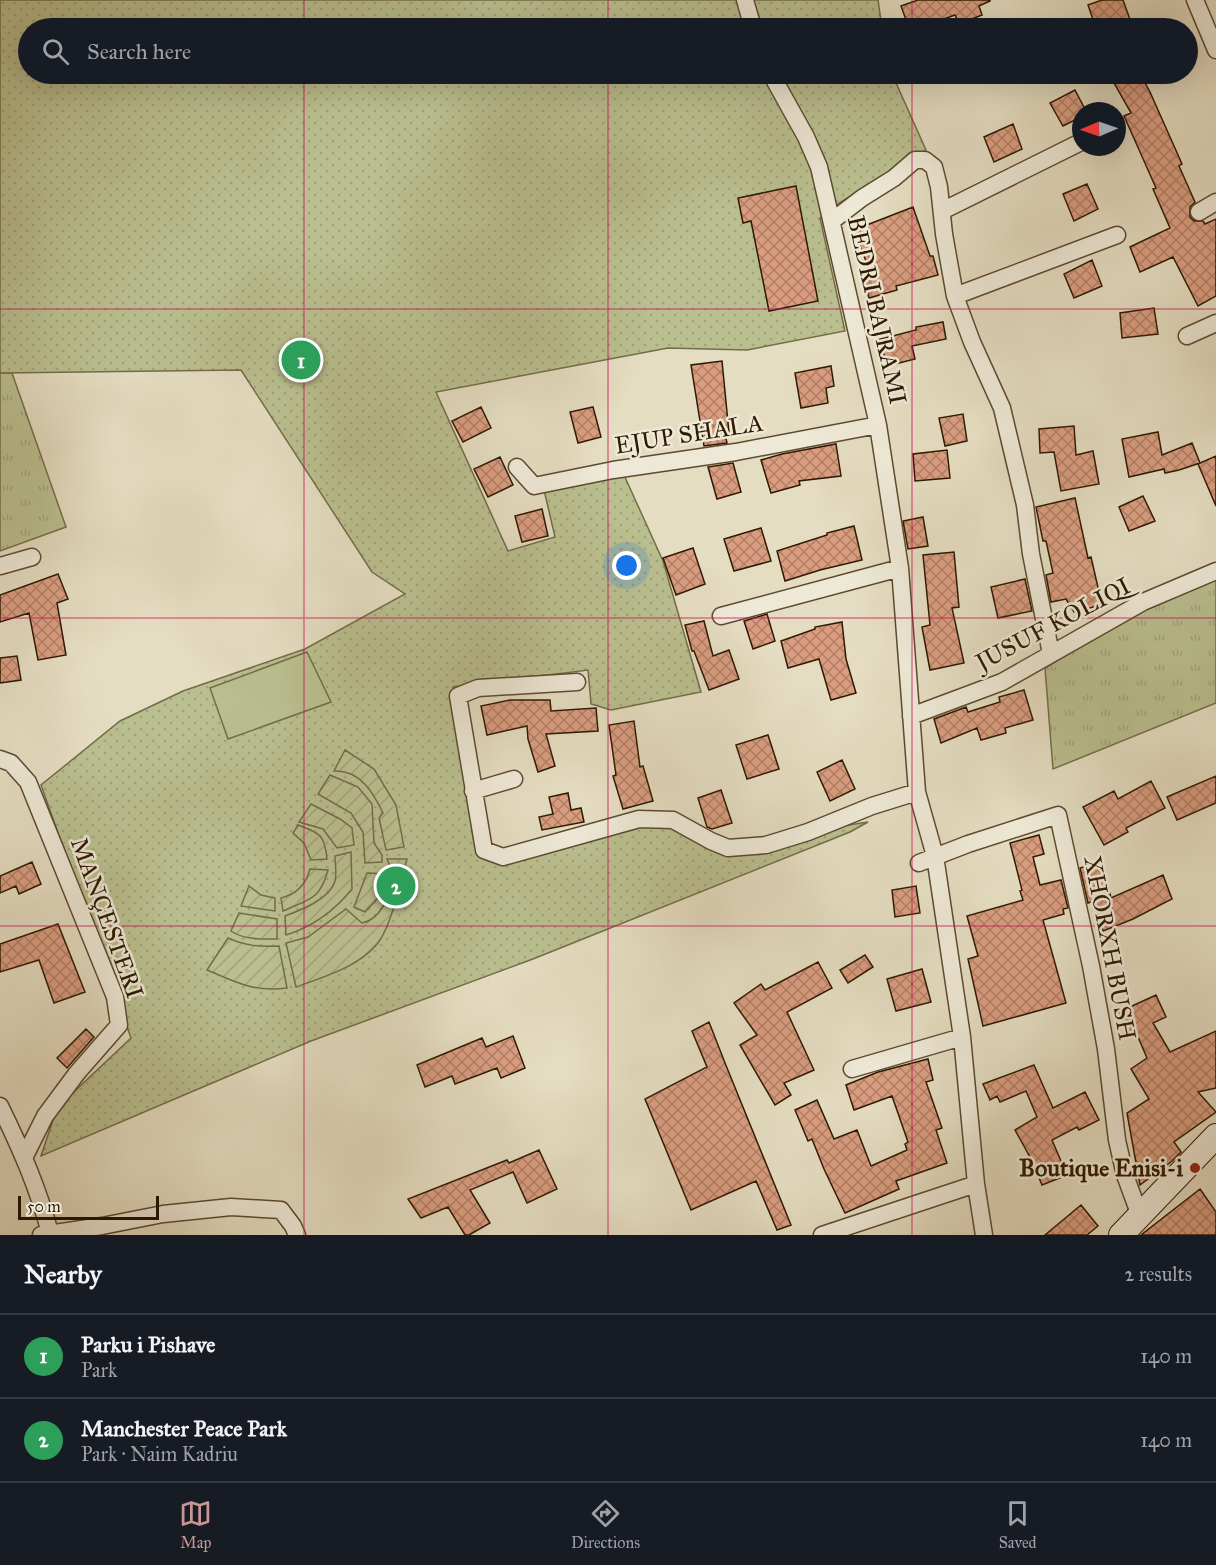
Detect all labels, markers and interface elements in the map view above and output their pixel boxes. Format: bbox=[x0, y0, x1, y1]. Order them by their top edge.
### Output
search box bbox=[18, 18, 1198, 84]
icon: search bbox=[39, 35, 72, 68]
text: Search here bbox=[87, 38, 191, 65]
north arrow bbox=[1072, 102, 1126, 156]
street label: BEDRI BAJRAMI bbox=[841, 213, 913, 407]
pin: 1 bbox=[282, 338, 320, 382]
street label: EJUP SHALA bbox=[613, 407, 765, 461]
your location bbox=[612, 551, 641, 580]
street label: JUSUF KOLIQI bbox=[968, 567, 1142, 679]
street label: MANÇESTERI bbox=[64, 833, 150, 1003]
street label: XHORXH BUSH bbox=[1077, 853, 1143, 1043]
pin: 2 bbox=[376, 864, 416, 908]
place label: Boutique Enisi-i bbox=[1019, 1153, 1183, 1183]
marker: Boutique Enisi-i bbox=[1188, 1161, 1202, 1175]
scale bar bbox=[18, 1193, 159, 1220]
text: 50 m bbox=[27, 1197, 61, 1216]
text: Nearby bbox=[24, 1258, 102, 1290]
text: 2 results bbox=[1124, 1262, 1192, 1286]
text: Parku i Pishave bbox=[81, 1331, 215, 1358]
text: 1 bbox=[40, 1344, 47, 1368]
text: 140 m bbox=[1140, 1344, 1192, 1368]
text: Park bbox=[81, 1358, 117, 1382]
text: Manchester Peace Park bbox=[81, 1415, 287, 1442]
text: 2 bbox=[39, 1428, 48, 1452]
text: 140 m bbox=[1140, 1428, 1192, 1452]
text: Park · Naim Kadriu bbox=[81, 1442, 238, 1466]
tab: Map bbox=[179, 1497, 212, 1552]
tab: Directions bbox=[571, 1497, 640, 1552]
tab: Saved bbox=[999, 1497, 1037, 1552]

